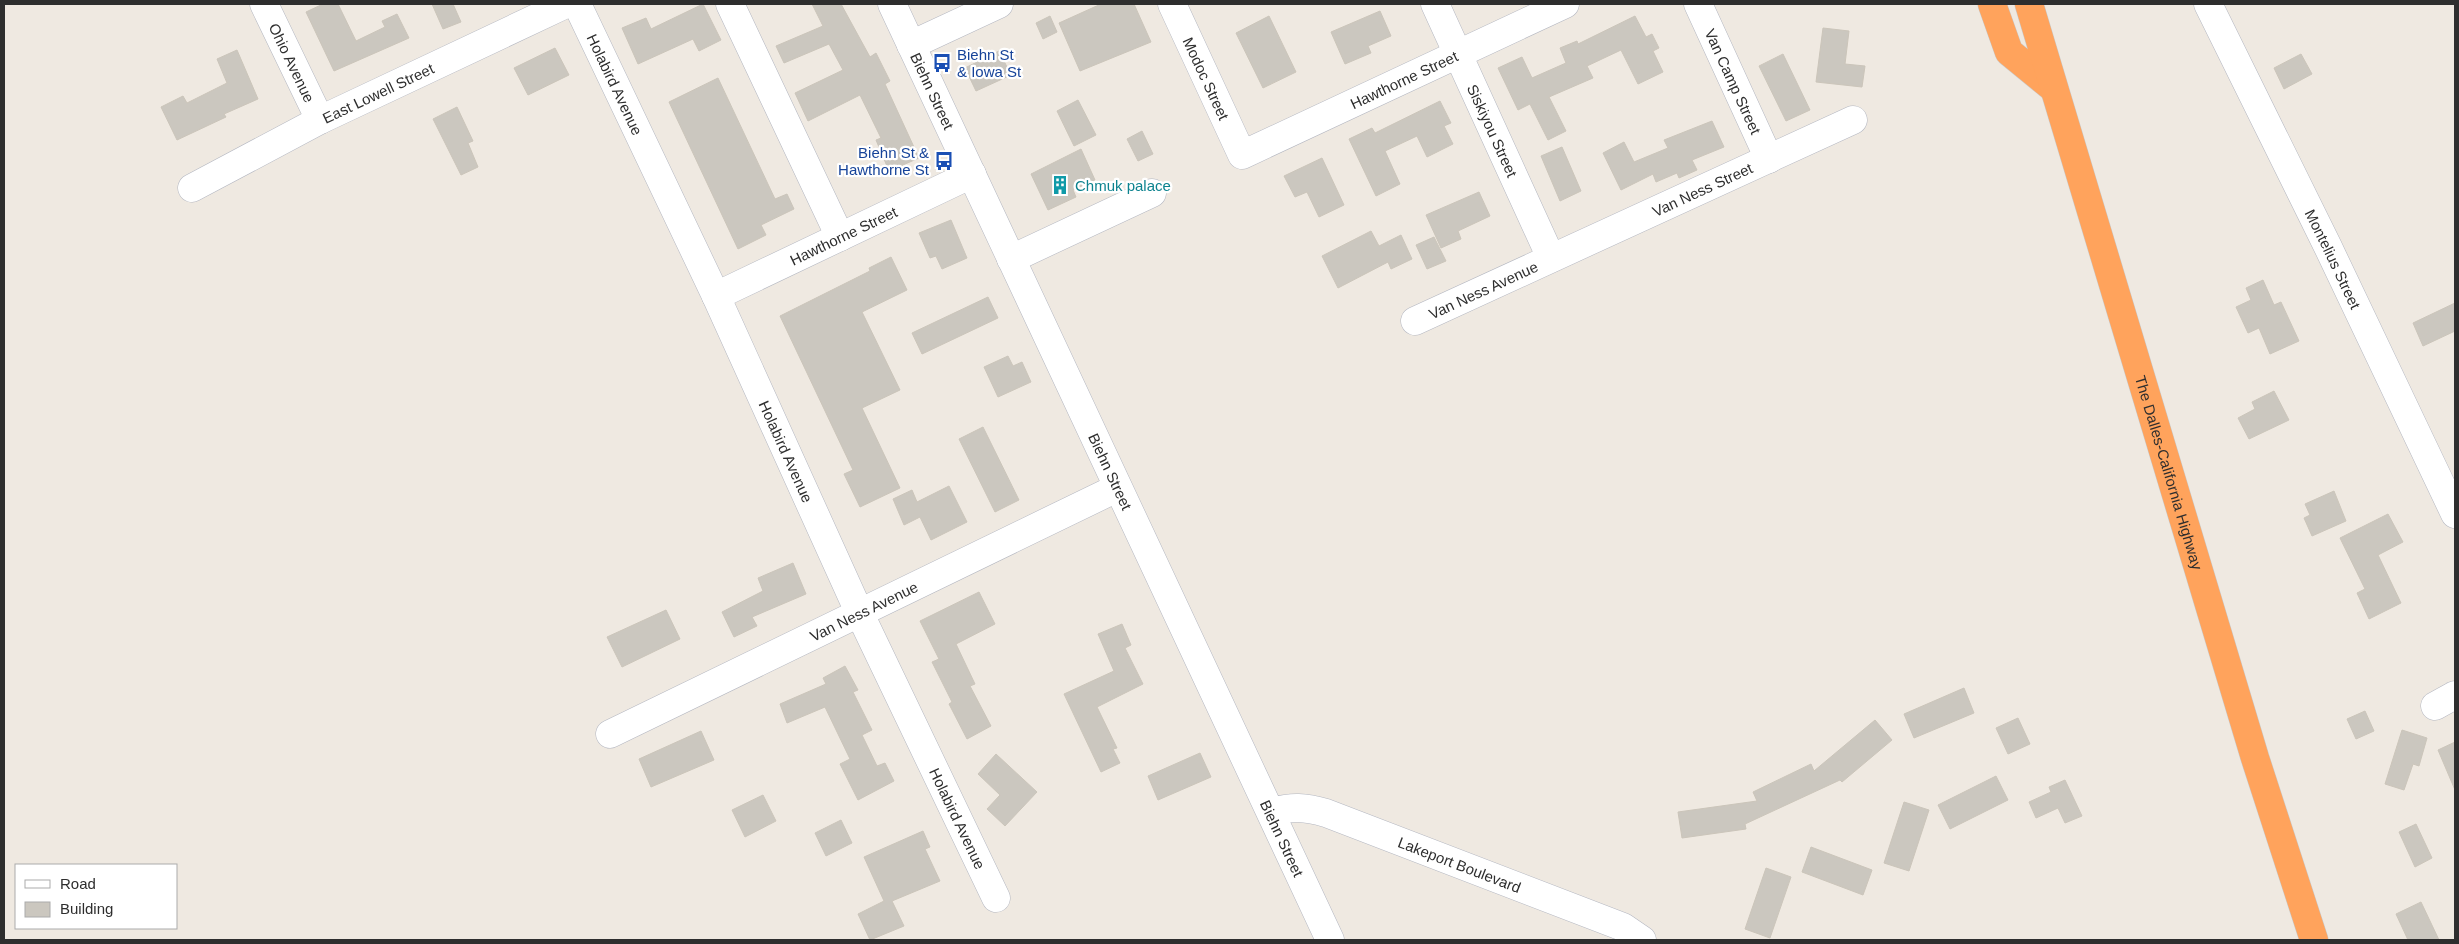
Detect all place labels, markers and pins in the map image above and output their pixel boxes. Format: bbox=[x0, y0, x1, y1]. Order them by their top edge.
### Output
place label: Biehn St & Iowa St bbox=[957, 46, 1022, 80]
bus stop icon: Biehn St & Iowa St bbox=[931, 52, 953, 74]
place label: Biehn St & Hawthorne St bbox=[838, 144, 930, 178]
bus stop icon: Biehn St & Hawthorne St bbox=[933, 150, 955, 172]
building icon: Chmuk palace bbox=[1049, 174, 1071, 196]
place label: Chmuk palace bbox=[1075, 177, 1171, 194]

